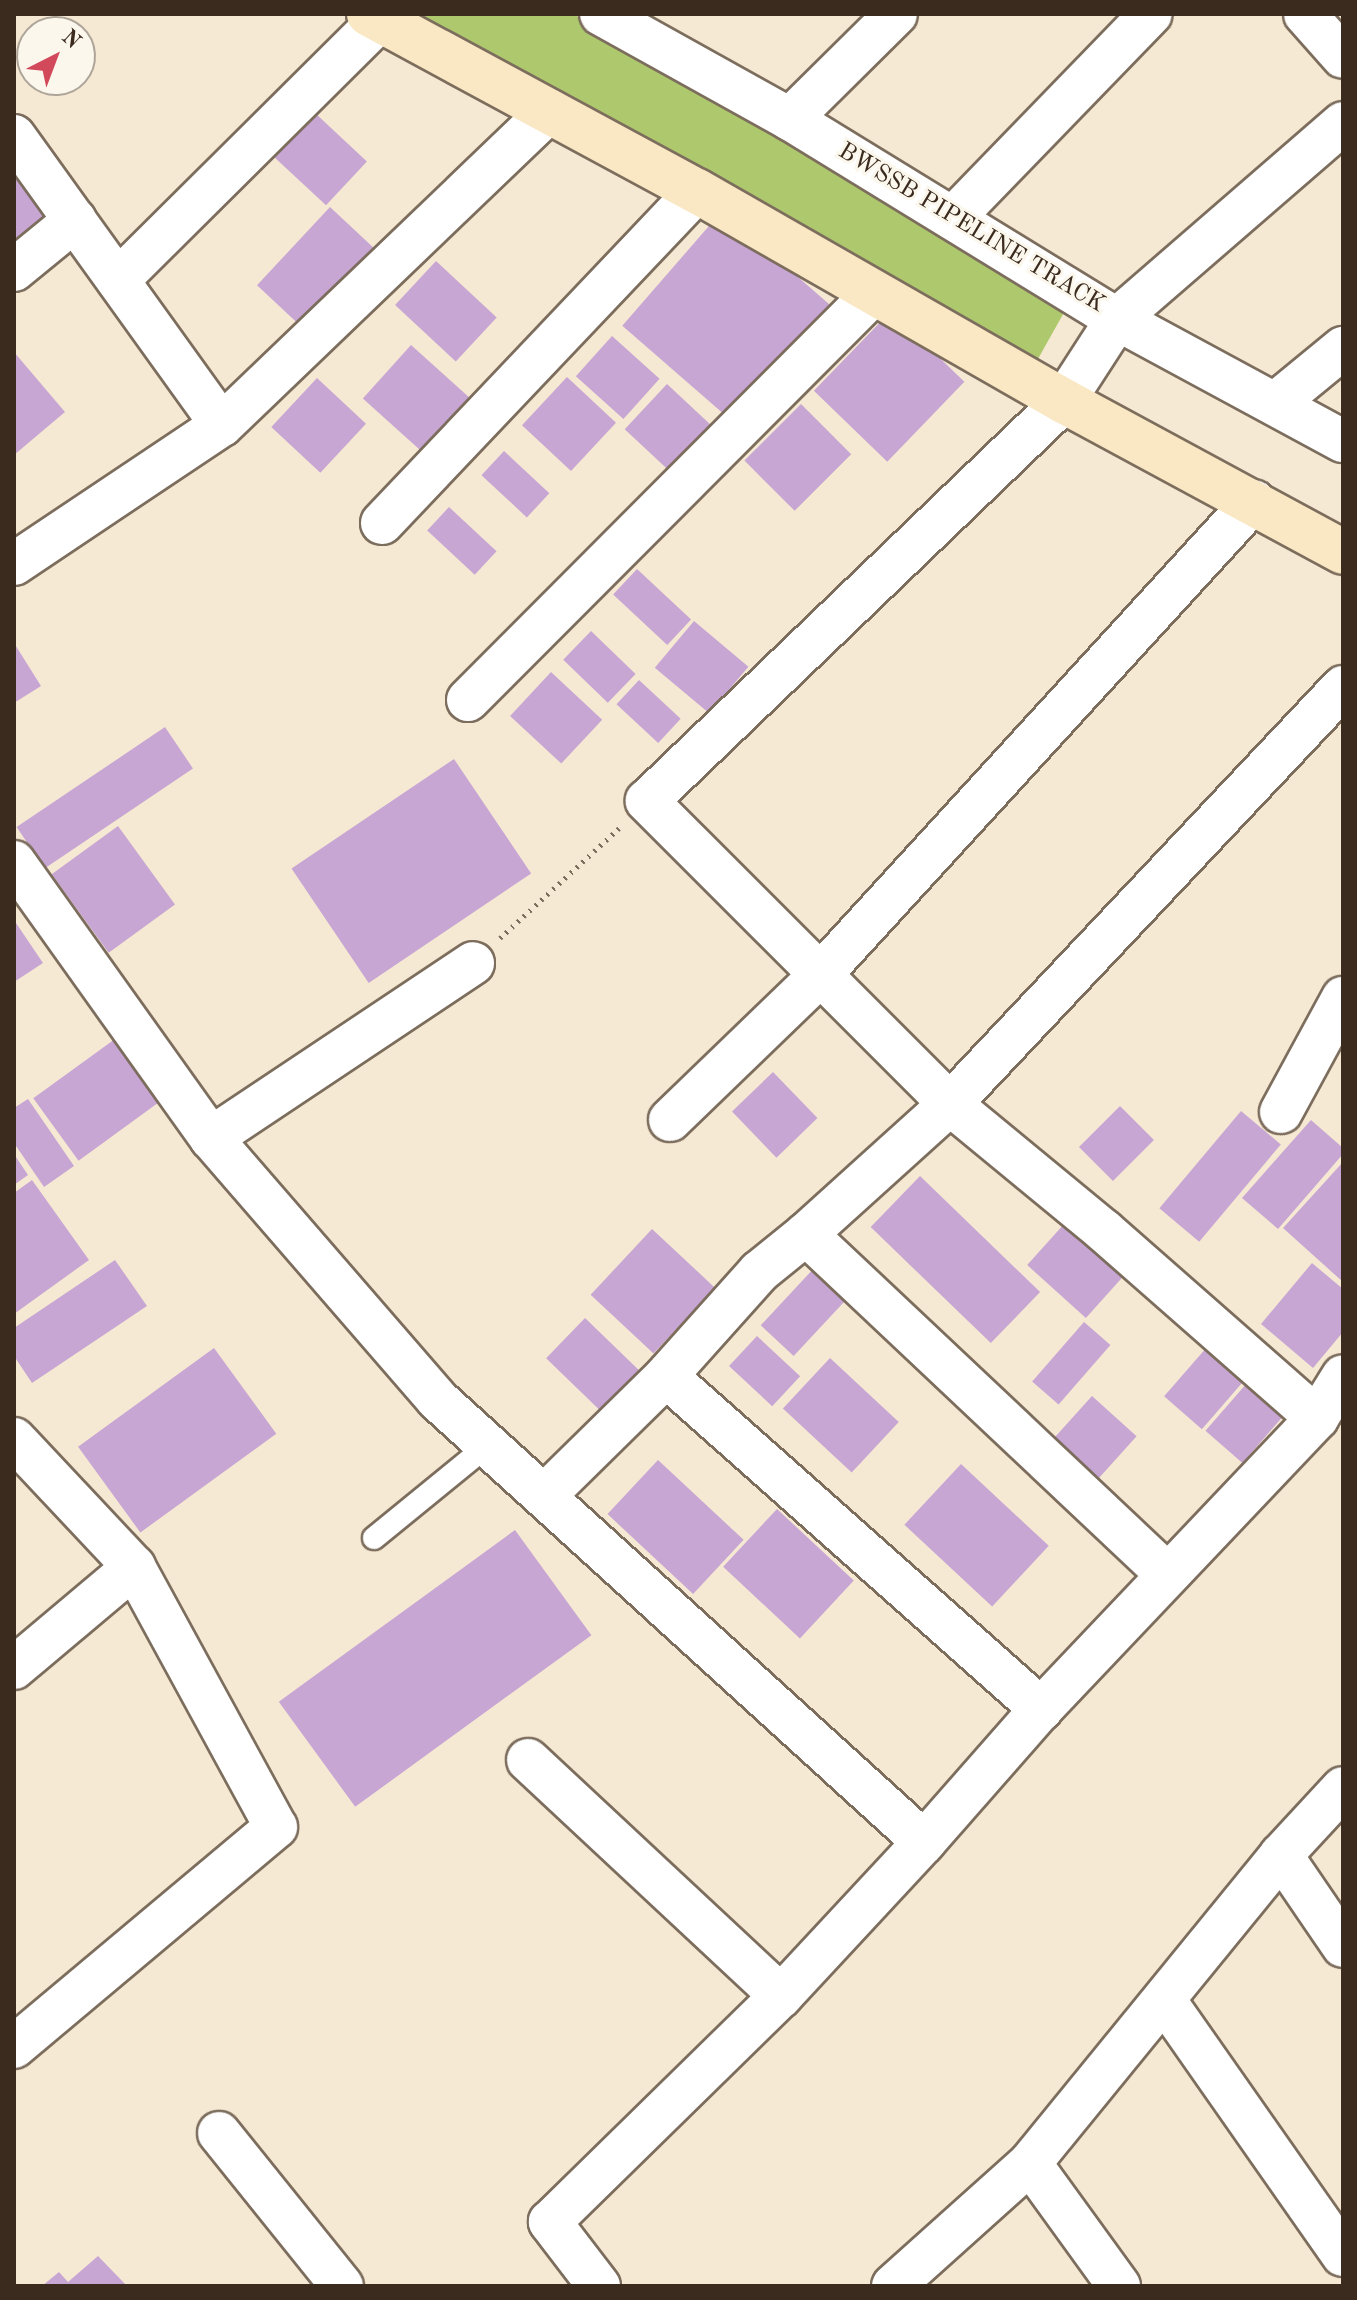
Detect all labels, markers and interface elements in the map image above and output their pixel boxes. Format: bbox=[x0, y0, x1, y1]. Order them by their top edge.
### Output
north arrow bbox=[16, 16, 96, 96]
text: N bbox=[57, 26, 84, 53]
street label: BWSSB PIPELINE TRACK bbox=[832, 138, 1110, 320]

